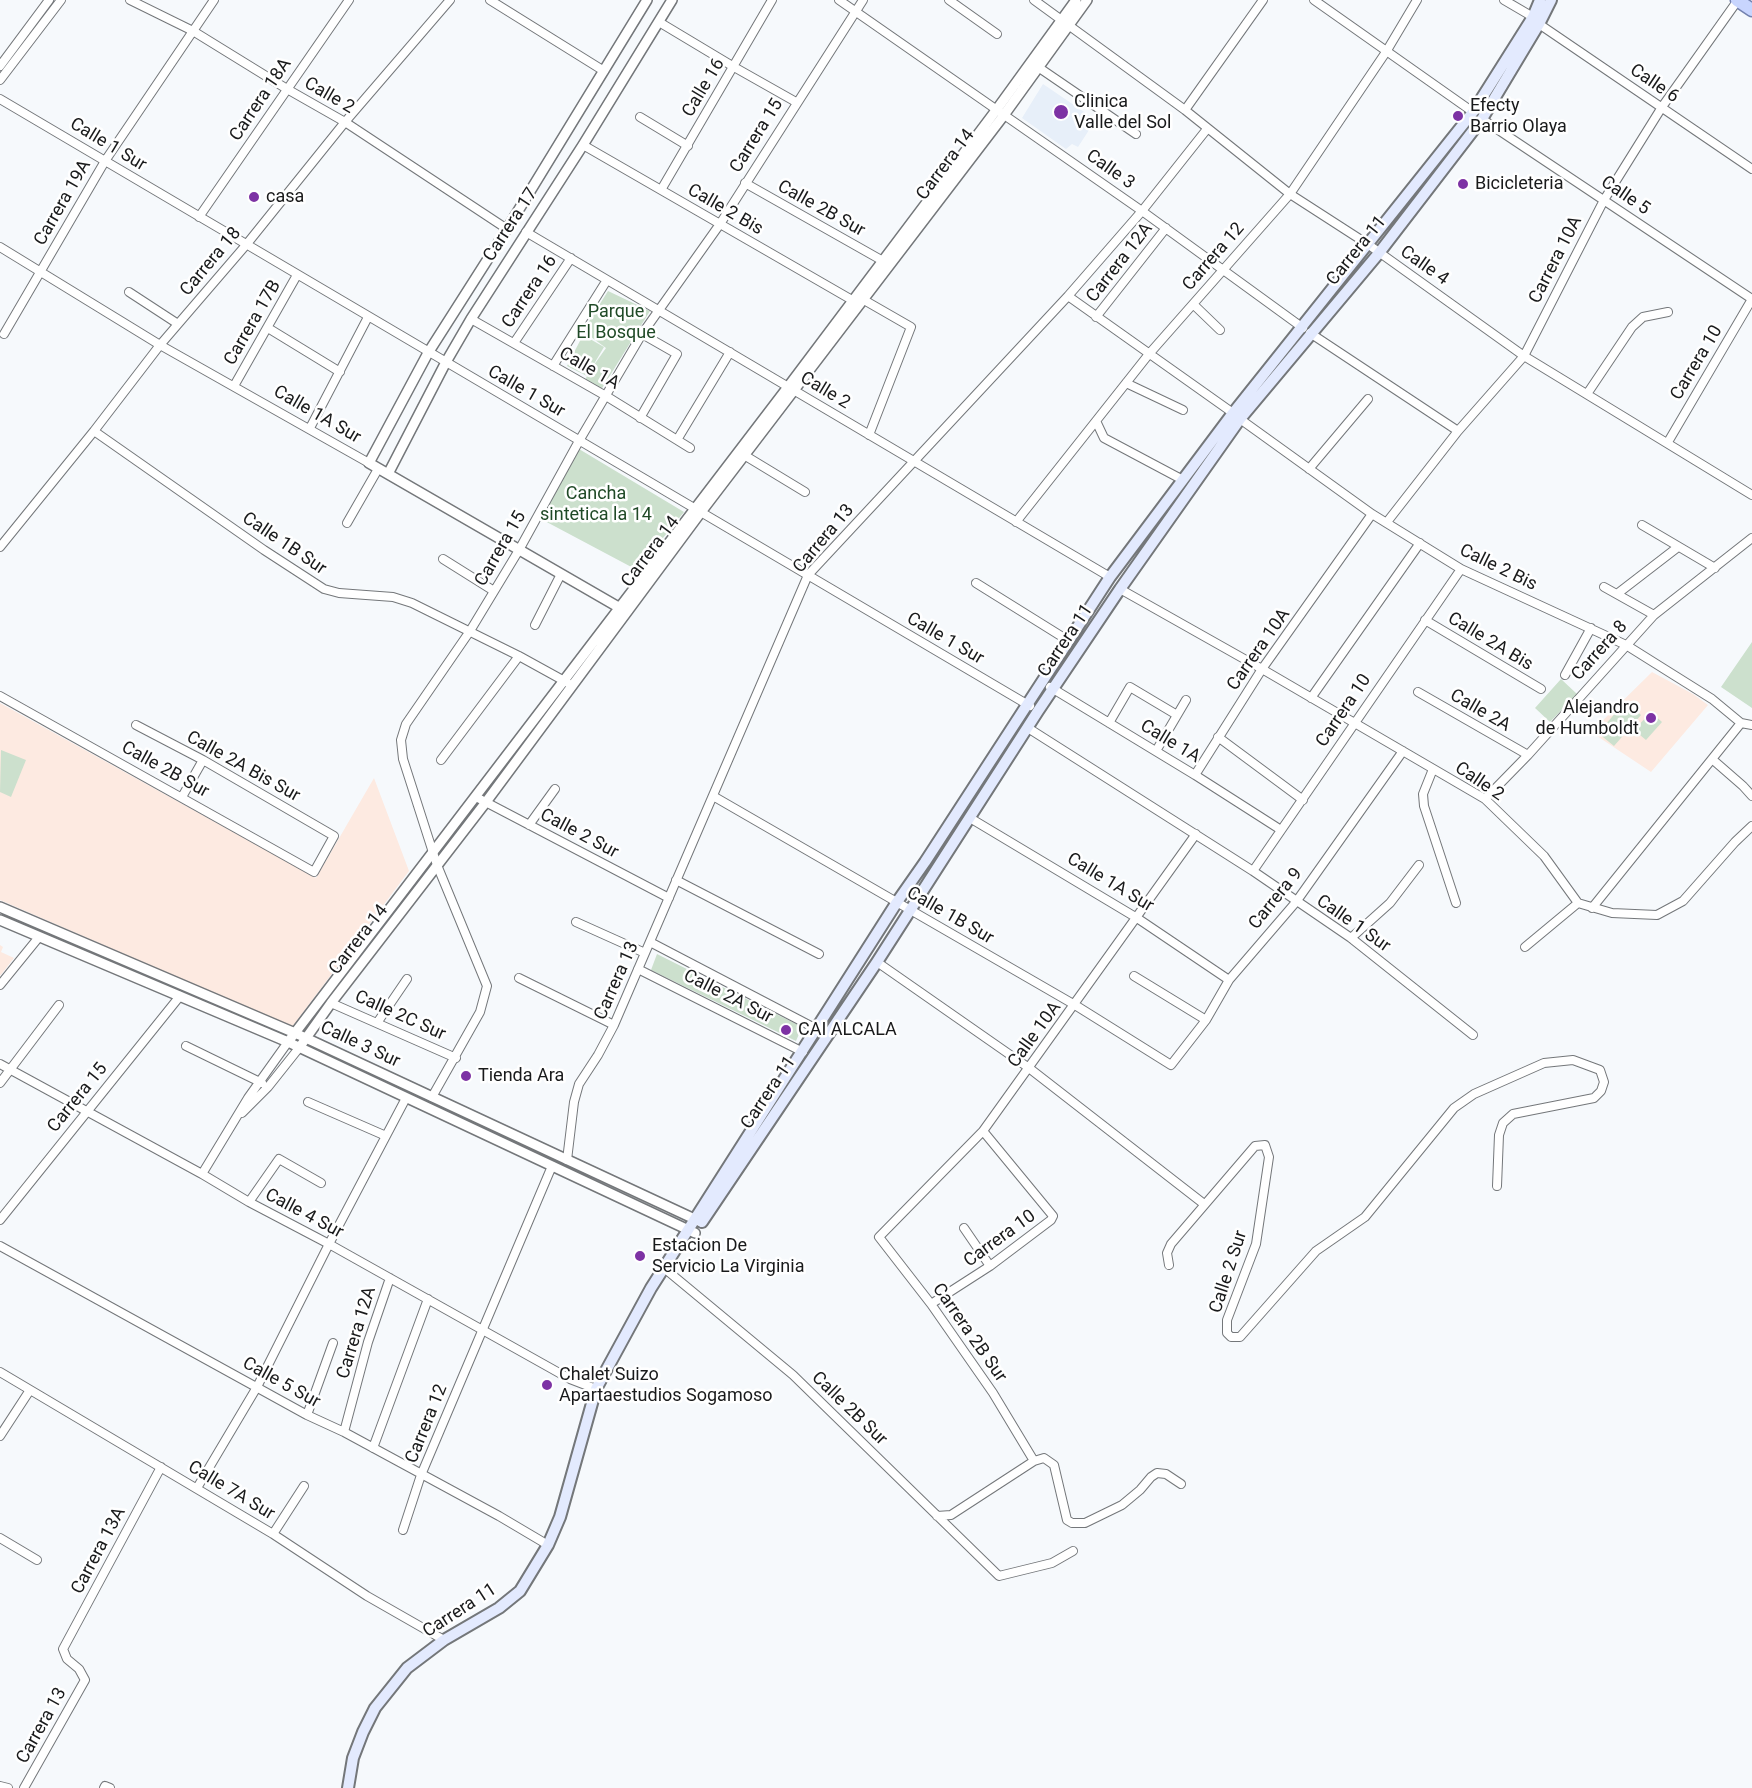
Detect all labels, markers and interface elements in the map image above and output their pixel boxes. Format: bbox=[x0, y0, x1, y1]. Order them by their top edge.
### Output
street label: Carrera 18A bbox=[225, 55, 297, 145]
street label: Calle 16 bbox=[678, 55, 730, 121]
street label: Calle 6 bbox=[1625, 60, 1683, 108]
street label: Calle 2 bbox=[300, 73, 358, 119]
place label: Clinica Valle del Sol bbox=[1074, 91, 1171, 134]
street label: Carrera 15 bbox=[726, 95, 788, 177]
place label: Efecty Barrio Olaya bbox=[1470, 95, 1567, 138]
marker: Clinica Valle del Sol bbox=[1052, 103, 1070, 121]
marker: Efecty Barrio Olaya bbox=[1451, 109, 1465, 123]
street label: Calle 1 Sur bbox=[66, 114, 150, 176]
street label: Carrera 14 bbox=[912, 125, 980, 205]
street label: Calle 3 bbox=[1082, 146, 1138, 194]
street label: Carrera 19A bbox=[30, 156, 96, 250]
street label: Calle 5 bbox=[1596, 172, 1654, 220]
place label: Bicicleteria bbox=[1475, 173, 1563, 195]
street label: Calle 2B Sur bbox=[773, 176, 869, 242]
marker: Bicicleteria bbox=[1456, 177, 1470, 191]
street label: Calle 2 Bis bbox=[683, 180, 767, 240]
street label: Carrera 17 bbox=[479, 184, 543, 266]
place label: casa bbox=[266, 186, 304, 208]
marker: casa bbox=[247, 190, 261, 204]
street label: Carrera 11 bbox=[1322, 212, 1392, 290]
street label: Carrera 10A bbox=[1525, 213, 1587, 307]
street label: Carrera 12 bbox=[1179, 218, 1249, 296]
street label: Carrera 12A bbox=[1082, 219, 1158, 307]
street label: Carrera 18 bbox=[176, 223, 246, 301]
street label: Calle 4 bbox=[1396, 242, 1452, 290]
street label: Carrera 16 bbox=[498, 251, 562, 333]
street label: Carrera 17B bbox=[220, 277, 286, 369]
park label: Parque El Bosque bbox=[576, 301, 656, 344]
street label: Carrera 10 bbox=[1666, 322, 1728, 404]
street label: Calle 1A bbox=[555, 343, 623, 395]
street label: Calle 1 Sur bbox=[484, 361, 568, 423]
street label: Calle 2 bbox=[796, 368, 854, 414]
street label: Calle 1A Sur bbox=[269, 381, 365, 449]
park label: Cancha sintetica la 14 bbox=[540, 483, 652, 526]
street label: Carrera 13 bbox=[789, 500, 859, 578]
street label: Calle 1B Sur bbox=[238, 508, 330, 580]
street label: Carrera 15 bbox=[471, 508, 531, 590]
street label: Carrera 14 bbox=[617, 512, 685, 592]
street label: Calle 2 Bis bbox=[1456, 540, 1540, 596]
street label: Carrera 11 bbox=[1034, 600, 1098, 682]
street label: Carrera 10A bbox=[1223, 605, 1295, 695]
street label: Calle 1 Sur bbox=[903, 608, 987, 670]
street label: Calle 2A Bis bbox=[1444, 608, 1536, 676]
street label: Carrera 8 bbox=[1567, 617, 1633, 685]
street label: Carrera 10 bbox=[1312, 670, 1376, 752]
street label: Calle 2A bbox=[1446, 685, 1514, 737]
place label: Alejandro de Humboldt bbox=[1536, 697, 1639, 740]
marker: Alejandro de Humboldt bbox=[1644, 711, 1658, 725]
street label: Calle 1A bbox=[1136, 716, 1204, 768]
street label: Calle 2A Bis Sur bbox=[182, 727, 304, 807]
street label: Calle 2B Sur bbox=[117, 737, 213, 803]
street label: Calle 2 bbox=[1450, 758, 1508, 806]
street label: Calle 2 Sur bbox=[536, 804, 622, 864]
street label: Calle 1A Sur bbox=[1063, 849, 1157, 917]
street label: Carrera 9 bbox=[1245, 864, 1307, 934]
street label: Calle 1B Sur bbox=[903, 882, 997, 950]
street label: Calle 1 Sur bbox=[1312, 891, 1394, 957]
street label: Carrera 14 bbox=[325, 901, 393, 979]
street label: Carrera 13 bbox=[590, 939, 644, 1023]
street label: Calle 2A Sur bbox=[680, 965, 776, 1029]
street label: Calle 2C Sur bbox=[351, 986, 449, 1046]
street label: Calle 10A bbox=[1004, 998, 1066, 1072]
street label: Calle 3 Sur bbox=[317, 1017, 403, 1073]
place label: CAI ALCALA bbox=[798, 1019, 897, 1041]
marker: CAI ALCALA bbox=[779, 1023, 793, 1037]
street label: Carrera 11 bbox=[737, 1052, 801, 1134]
street label: Carrera 15 bbox=[43, 1059, 113, 1137]
place label: Tienda Ara bbox=[478, 1065, 564, 1087]
marker: Tienda Ara bbox=[459, 1069, 473, 1083]
street label: Calle 4 Sur bbox=[261, 1184, 347, 1244]
street label: Carrera 10 bbox=[960, 1206, 1040, 1272]
street label: Calle 2 Sur bbox=[1206, 1228, 1252, 1316]
place label: Estacion De Servicio La Virginia bbox=[652, 1235, 804, 1278]
marker: Estacion De Servicio La Virginia bbox=[633, 1249, 647, 1263]
street label: Carrera 2B Sur bbox=[927, 1279, 1011, 1387]
street label: Carrera 12A bbox=[333, 1284, 381, 1382]
street label: Calle 5 Sur bbox=[238, 1353, 324, 1413]
place label: Chalet Suizo Apartaestudios Sogamoso bbox=[559, 1364, 773, 1406]
street label: Calle 2B Sur bbox=[807, 1368, 891, 1450]
marker: Chalet Suizo Apartaestudios Sogamoso bbox=[540, 1378, 554, 1392]
street label: Carrera 12 bbox=[401, 1381, 453, 1467]
street label: Calle 7A Sur bbox=[184, 1457, 278, 1525]
street label: Carrera 13A bbox=[67, 1504, 131, 1598]
street label: Carrera 11 bbox=[419, 1579, 501, 1643]
street label: Carrera 13 bbox=[12, 1684, 72, 1768]

